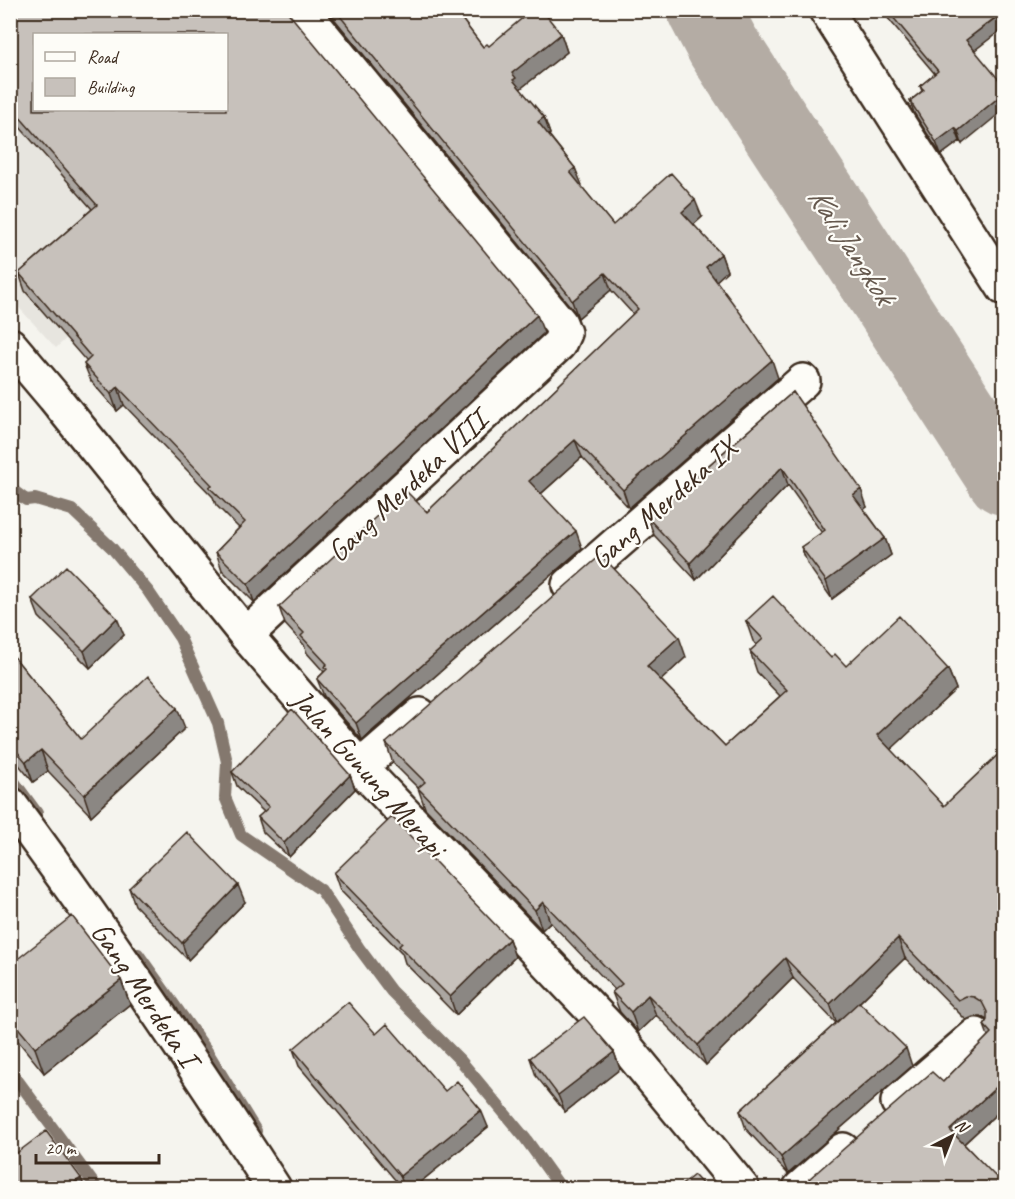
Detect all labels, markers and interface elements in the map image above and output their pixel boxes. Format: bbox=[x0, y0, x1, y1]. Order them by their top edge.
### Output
legend bbox=[33, 33, 228, 111]
text: Road bbox=[87, 46, 120, 68]
text: Building bbox=[87, 76, 136, 98]
water label: Kali Jangkok bbox=[799, 179, 907, 316]
street label: Gang Merdeka VIII bbox=[319, 398, 499, 570]
street label: Gang Merdeka IX bbox=[582, 426, 747, 577]
street label: Jalan Gunung Merapi bbox=[282, 680, 457, 867]
street label: Gang Merdeka I bbox=[83, 915, 211, 1079]
north arrow bbox=[922, 1106, 982, 1166]
text: N bbox=[951, 1115, 974, 1138]
scale bar bbox=[36, 1127, 159, 1165]
text: 20 m bbox=[45, 1137, 78, 1159]

